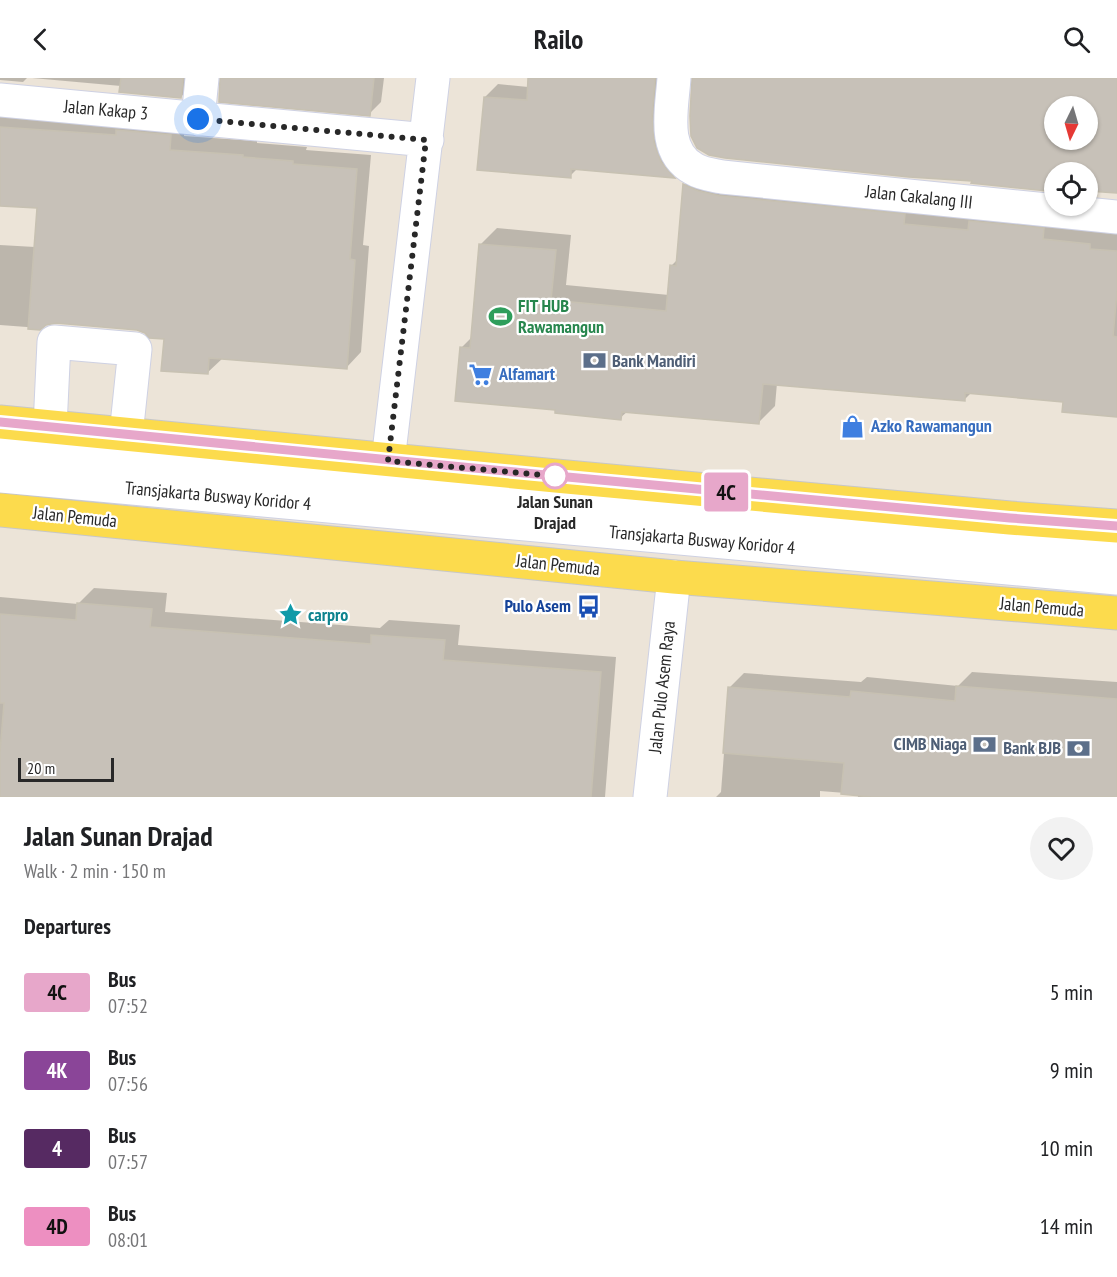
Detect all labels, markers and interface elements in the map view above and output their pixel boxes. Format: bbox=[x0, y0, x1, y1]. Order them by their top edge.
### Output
text: Railo bbox=[534, 22, 583, 56]
icon: back bbox=[24, 23, 57, 56]
icon: search bbox=[1060, 23, 1093, 56]
street label: Jalan Kakap 3 bbox=[62, 94, 149, 125]
north arrow bbox=[1044, 96, 1098, 150]
map controls bbox=[1044, 96, 1098, 216]
your location bbox=[183, 104, 213, 134]
button: locate bbox=[1044, 162, 1098, 216]
street label: Jalan Cakalang III bbox=[863, 179, 974, 214]
place label: FIT HUB Rawamangun bbox=[518, 294, 604, 338]
sports icon: FIT HUB Rawamangun bbox=[487, 303, 513, 329]
bank icon: Bank Mandiri bbox=[581, 348, 607, 374]
place label: Bank Mandiri bbox=[612, 349, 696, 372]
supermarket icon: Alfamart bbox=[468, 361, 494, 387]
place label: Alfamart bbox=[498, 362, 556, 385]
shop icon: Azko Rawamangun bbox=[840, 413, 866, 439]
place label: Azko Rawamangun bbox=[870, 414, 992, 437]
marker: Jalan Sunan Drajad bbox=[542, 463, 568, 489]
line badge: 4C bbox=[699, 472, 753, 512]
street label: Transjakarta Busway Koridor 4 bbox=[124, 476, 312, 515]
text: 4C bbox=[716, 479, 736, 506]
place label: Jalan Sunan Drajad bbox=[516, 490, 593, 534]
street label: Jalan Pemuda bbox=[31, 501, 118, 532]
street label: Transjakarta Busway Koridor 4 bbox=[608, 520, 796, 559]
street label: Jalan Pemuda bbox=[514, 549, 601, 580]
street label: Jalan Pemuda bbox=[998, 591, 1085, 622]
bus stop icon: Pulo Asem bbox=[576, 593, 602, 619]
place label: Pulo Asem bbox=[504, 594, 571, 617]
place icon: carpro bbox=[277, 602, 303, 628]
place label: carpro bbox=[308, 603, 348, 626]
street label: Jalan Pulo Asem Raya bbox=[643, 620, 680, 755]
bank icon: CIMB Niaga bbox=[972, 731, 998, 757]
place label: CIMB Niaga bbox=[893, 732, 967, 755]
bank icon: Bank BJB bbox=[1066, 735, 1092, 761]
place label: Bank BJB bbox=[1003, 736, 1061, 759]
scale bar bbox=[18, 755, 114, 782]
text: 20 m bbox=[27, 758, 55, 778]
text: Jalan Sunan Drajad bbox=[24, 817, 213, 854]
button: heart bbox=[1030, 817, 1093, 880]
text: Walk · 2 min · 150 m bbox=[24, 858, 166, 884]
text: Departures bbox=[24, 912, 111, 940]
text: Bus bbox=[108, 965, 136, 993]
text: 5 min bbox=[1050, 978, 1093, 1006]
text: 4C bbox=[47, 979, 67, 1006]
text: 07:52 bbox=[108, 993, 148, 1019]
text: Bus bbox=[108, 1043, 136, 1071]
text: 9 min bbox=[1050, 1056, 1093, 1084]
text: 4K bbox=[47, 1057, 67, 1084]
text: 07:56 bbox=[108, 1071, 148, 1097]
text: Bus bbox=[108, 1121, 136, 1149]
text: 10 min bbox=[1040, 1134, 1093, 1162]
text: 4 bbox=[52, 1135, 62, 1162]
text: 07:57 bbox=[108, 1149, 148, 1175]
text: Bus bbox=[108, 1199, 136, 1227]
text: 14 min bbox=[1040, 1212, 1093, 1240]
text: 4D bbox=[46, 1213, 68, 1240]
text: 08:01 bbox=[108, 1227, 148, 1253]

